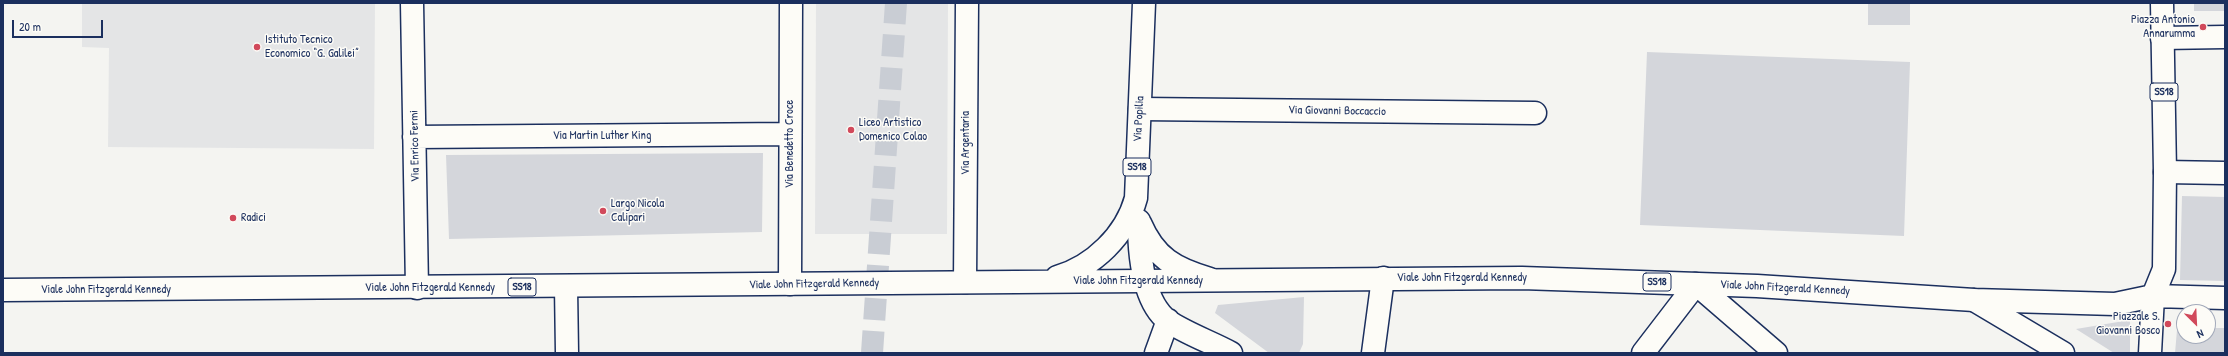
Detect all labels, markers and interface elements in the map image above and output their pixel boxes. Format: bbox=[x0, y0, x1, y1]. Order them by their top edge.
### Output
scale bar bbox=[14, 12, 105, 38]
place label: Piazza Antonio Annarumma bbox=[2131, 13, 2195, 41]
text: 20 m bbox=[19, 18, 41, 35]
marker: Piazza Antonio Annarumma bbox=[2198, 22, 2208, 32]
place label: Istituto Tecnico Economico “G. Galilei” bbox=[265, 33, 359, 61]
marker: Istituto Tecnico Economico “G. Galilei” bbox=[252, 42, 262, 52]
road number: SS18 bbox=[2150, 83, 2178, 101]
street label: Via Popilia bbox=[1131, 96, 1147, 142]
street label: Via Benedetto Croce bbox=[783, 100, 797, 188]
street label: Via Giovanni Boccaccio bbox=[1288, 103, 1386, 119]
street label: Via Enrico Fermi bbox=[407, 110, 423, 182]
street label: Via Argentaria bbox=[959, 111, 973, 175]
place label: Liceo Artistico Domenico Colao bbox=[859, 116, 927, 144]
marker: Liceo Artistico Domenico Colao bbox=[846, 125, 856, 135]
street label: Via Martin Luther King bbox=[553, 129, 651, 143]
road number: SS18 bbox=[1123, 158, 1151, 176]
place label: Largo Nicola Calipari bbox=[611, 197, 664, 225]
marker: Largo Nicola Calipari bbox=[598, 206, 608, 216]
place label: Radici bbox=[241, 211, 266, 225]
marker: Radici bbox=[228, 213, 238, 223]
street label: Viale John Fitzgerald Kennedy bbox=[1397, 271, 1527, 285]
road number: SS18 bbox=[1643, 273, 1671, 291]
street label: Viale John Fitzgerald Kennedy bbox=[1073, 274, 1203, 288]
street label: Viale John Fitzgerald Kennedy bbox=[749, 276, 879, 292]
street label: Viale John Fitzgerald Kennedy bbox=[1720, 277, 1850, 299]
road number: SS18 bbox=[508, 278, 536, 296]
street label: Viale John Fitzgerald Kennedy bbox=[365, 281, 495, 295]
street label: Viale John Fitzgerald Kennedy bbox=[41, 283, 171, 297]
north arrow bbox=[2176, 304, 2216, 344]
place label: Piazzale S. Giovanni Bosco bbox=[2096, 310, 2160, 338]
marker: Piazzale S. Giovanni Bosco bbox=[2163, 319, 2173, 329]
text: N bbox=[2195, 326, 2206, 342]

